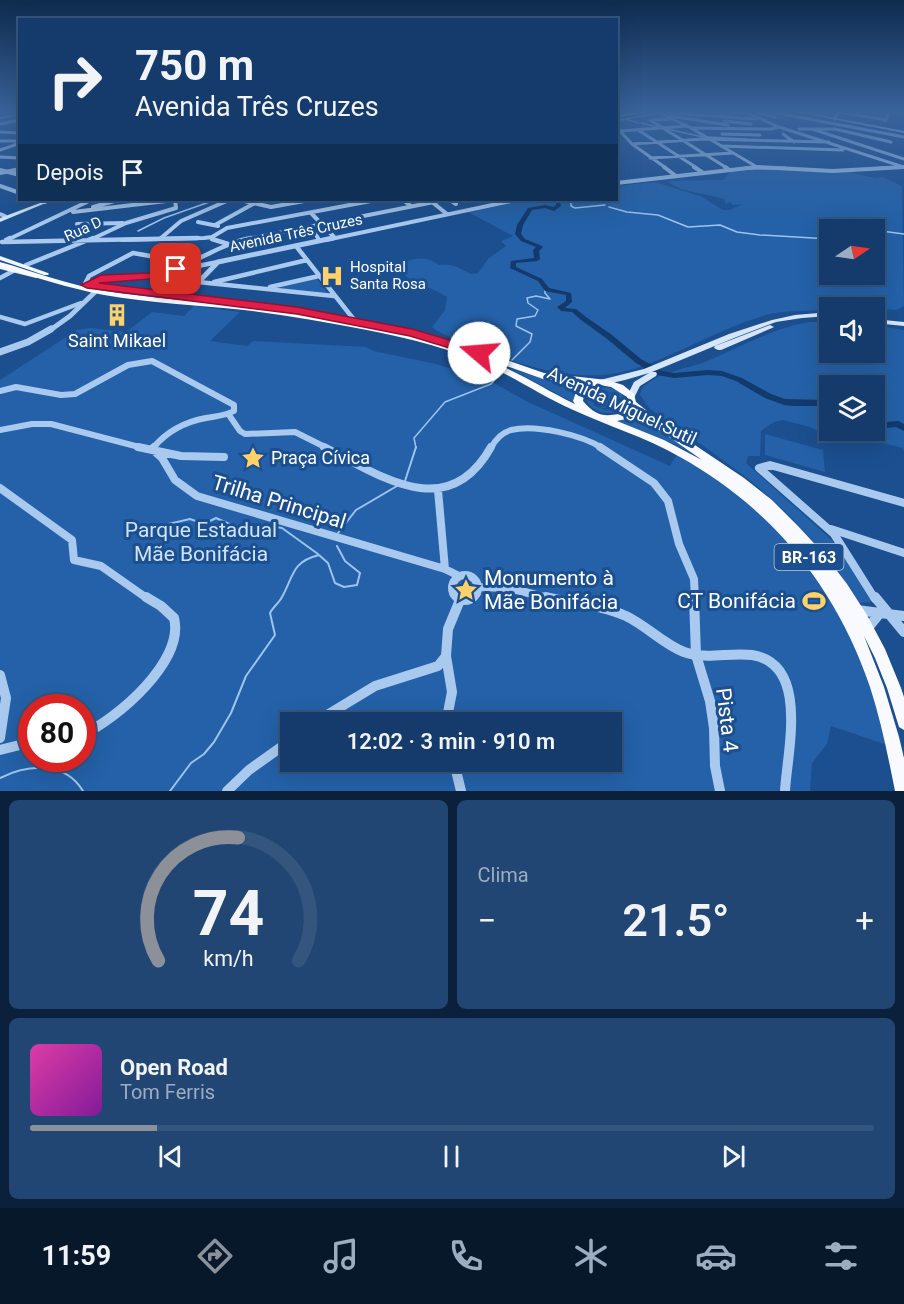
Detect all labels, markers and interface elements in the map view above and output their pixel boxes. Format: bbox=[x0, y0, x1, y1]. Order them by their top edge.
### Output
text: 750 m bbox=[135, 41, 254, 90]
icon: right bbox=[36, 42, 114, 120]
text: Avenida Três Cruzes bbox=[135, 91, 379, 123]
icon: arrive bbox=[116, 156, 149, 189]
text: Depois bbox=[36, 160, 104, 185]
street label: Avenida Três Cruzes bbox=[228, 210, 364, 256]
street label: Rua D bbox=[61, 213, 105, 245]
north arrow bbox=[819, 219, 885, 285]
map controls bbox=[819, 219, 885, 441]
pin bbox=[150, 243, 201, 294]
icon: arrive bbox=[159, 252, 192, 285]
place label: Hospital Santa Rosa bbox=[350, 258, 426, 293]
hospital icon: Hospital Santa Rosa bbox=[319, 263, 345, 289]
button: sound bbox=[819, 297, 885, 363]
building icon: Saint Mikael bbox=[104, 302, 130, 328]
position arrow bbox=[447, 321, 511, 385]
place label: Saint Mikael bbox=[68, 330, 166, 351]
street label: Avenida Miguel Sutil bbox=[544, 362, 700, 449]
button: layers bbox=[819, 375, 885, 441]
place icon: Praça Cívica bbox=[240, 445, 266, 471]
place label: Praça Cívica bbox=[271, 447, 370, 468]
street label: Trilha Principal bbox=[209, 470, 349, 534]
park label: Parque Estadual Mãe Bonifácia bbox=[125, 518, 277, 566]
road number: BR-163 bbox=[774, 544, 844, 570]
place label: Monumento à Mãe Bonifácia bbox=[484, 566, 618, 614]
place icon: Monumento à Mãe Bonifácia bbox=[453, 577, 479, 603]
sports icon: CT Bonifácia bbox=[801, 588, 827, 614]
place label: CT Bonifácia bbox=[677, 589, 796, 613]
street label: Pista 4 bbox=[711, 687, 743, 754]
speed limit sign: 80 bbox=[18, 694, 96, 772]
text: 12:02 · 3 min · 910 m bbox=[347, 729, 555, 754]
text: Clima bbox=[478, 863, 529, 887]
text: 74 bbox=[192, 877, 264, 950]
text: 21.5° bbox=[622, 894, 729, 947]
text: − bbox=[478, 901, 496, 940]
text: + bbox=[855, 901, 874, 940]
text: km/h bbox=[203, 947, 253, 972]
text: Open Road bbox=[120, 1055, 228, 1080]
text: Tom Ferris bbox=[120, 1080, 215, 1104]
icon: previous bbox=[154, 1140, 187, 1173]
icon: pause bbox=[435, 1140, 468, 1173]
icon: next bbox=[717, 1140, 750, 1173]
icon: directions bbox=[194, 1235, 236, 1277]
icon: music bbox=[320, 1235, 362, 1277]
icon: phone bbox=[445, 1235, 487, 1277]
icon: climate bbox=[570, 1235, 612, 1277]
icon: car bbox=[695, 1235, 737, 1277]
icon: filters bbox=[820, 1235, 862, 1277]
text: 11:59 bbox=[42, 1240, 111, 1272]

